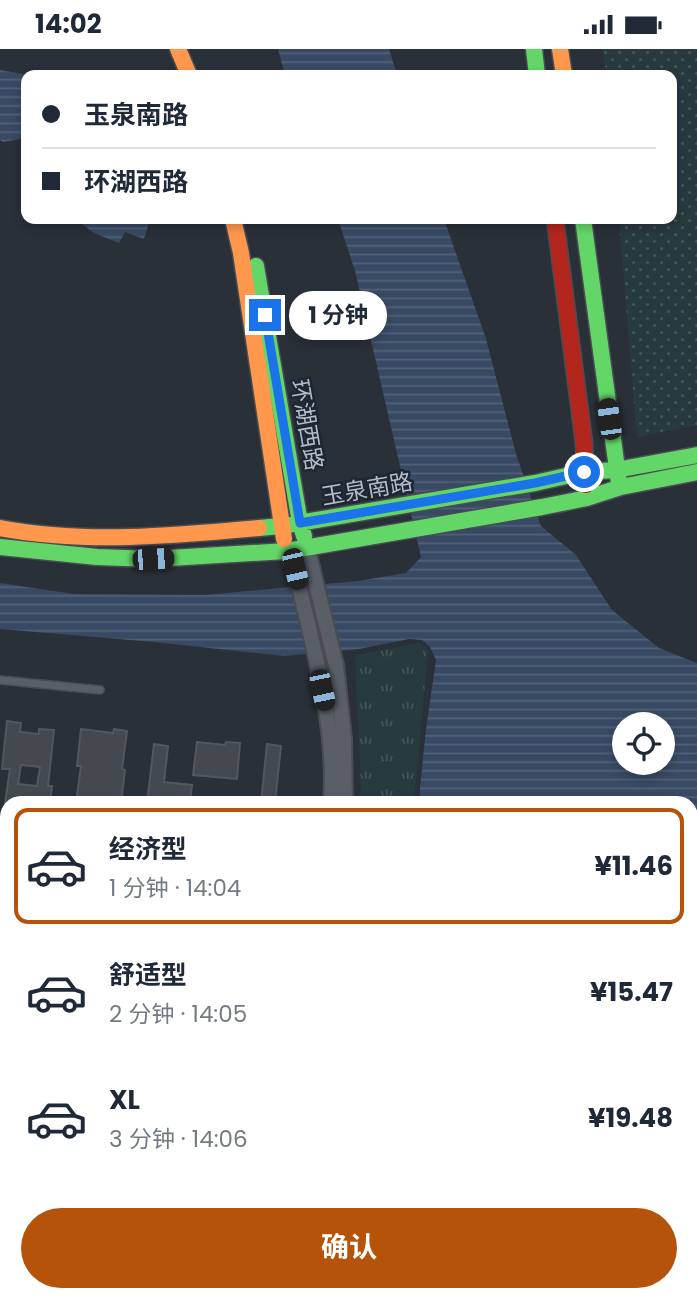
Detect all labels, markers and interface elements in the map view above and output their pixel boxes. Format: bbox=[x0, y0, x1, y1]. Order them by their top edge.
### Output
text: 14:02 bbox=[35, 6, 102, 42]
text: 玉泉南路 bbox=[84, 97, 188, 133]
text: 环湖西路 bbox=[84, 164, 188, 200]
callout: 1 分钟 bbox=[290, 291, 388, 339]
route end bbox=[249, 299, 281, 331]
text: 1 分钟 bbox=[308, 299, 368, 331]
street label: 环湖西路 bbox=[283, 377, 331, 473]
car bbox=[596, 397, 623, 441]
route start bbox=[568, 456, 600, 488]
street label: 玉泉南路 bbox=[319, 465, 415, 513]
car bbox=[281, 546, 310, 592]
car bbox=[132, 547, 175, 571]
car bbox=[308, 667, 337, 713]
map controls bbox=[612, 712, 675, 775]
button: locate bbox=[612, 712, 675, 775]
text: 经济型 bbox=[109, 831, 187, 867]
icon: car bbox=[25, 835, 88, 898]
text: ¥11.46 bbox=[595, 848, 673, 884]
text: 1 分钟 · 14:04 bbox=[109, 872, 241, 904]
text: 舒适型 bbox=[109, 957, 187, 993]
icon: car bbox=[25, 961, 88, 1024]
text: ¥15.47 bbox=[590, 974, 673, 1010]
text: 2 分钟 · 14:05 bbox=[109, 998, 247, 1030]
text: XL bbox=[109, 1082, 140, 1118]
icon: car bbox=[25, 1087, 88, 1150]
text: ¥19.48 bbox=[588, 1100, 673, 1136]
text: 3 分钟 · 14:06 bbox=[109, 1123, 248, 1155]
button: 确认 bbox=[21, 1208, 677, 1288]

